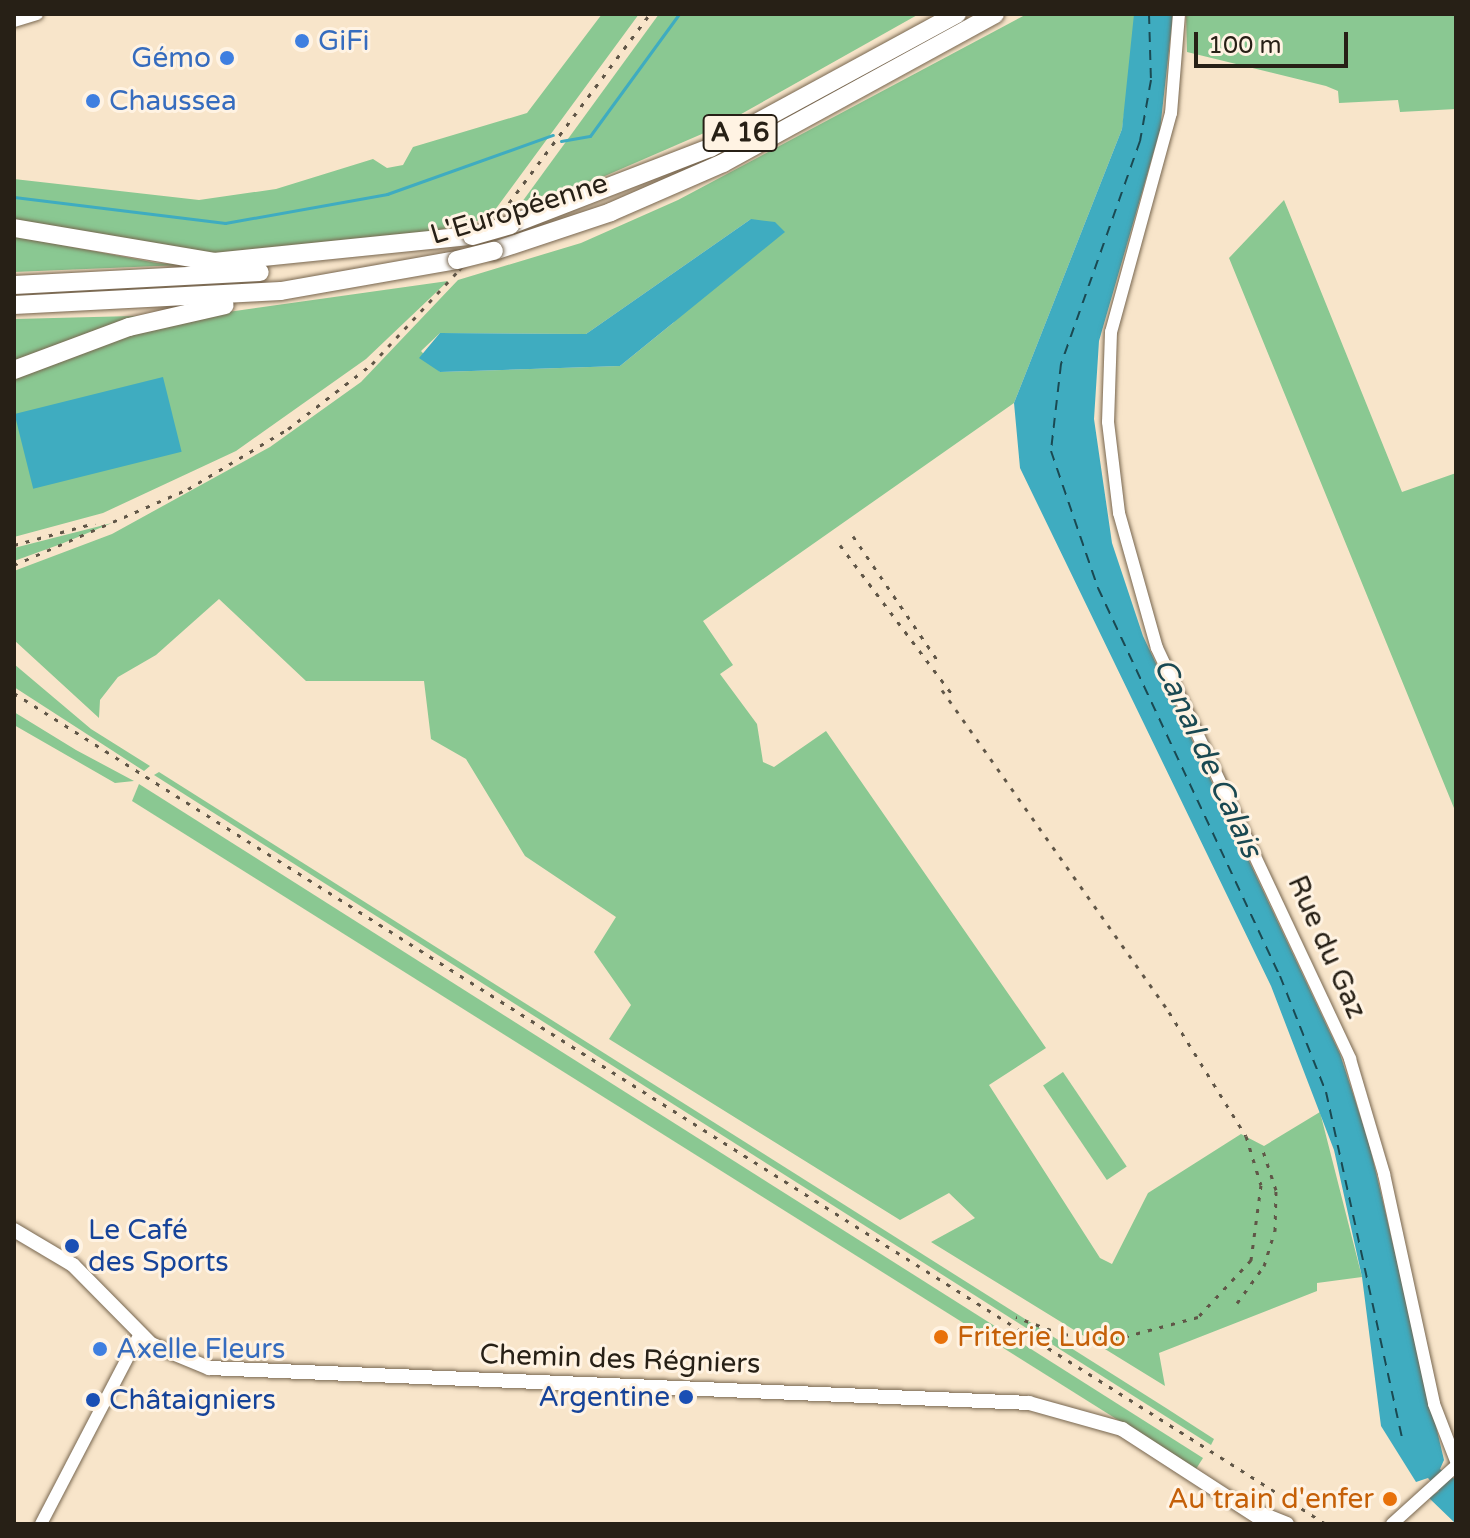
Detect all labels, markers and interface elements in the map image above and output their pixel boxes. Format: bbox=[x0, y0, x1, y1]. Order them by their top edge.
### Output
scale bar bbox=[1198, 16, 1352, 66]
place label: GiFi bbox=[318, 24, 370, 58]
text: 100 m bbox=[1208, 31, 1282, 60]
marker: GiFi bbox=[293, 32, 311, 50]
place label: Gémo bbox=[131, 41, 211, 75]
marker: Gémo bbox=[218, 49, 236, 67]
place label: Chaussea bbox=[109, 84, 237, 118]
marker: Chaussea bbox=[84, 92, 102, 110]
road number: A 16 bbox=[702, 111, 778, 155]
street label: L'Européenne bbox=[426, 166, 612, 252]
water label: Canal de Calais bbox=[1145, 653, 1269, 863]
street label: Rue du Gaz bbox=[1281, 870, 1373, 1024]
place label: Le Café des Sports bbox=[88, 1213, 229, 1279]
marker: Le Café des Sports bbox=[63, 1237, 81, 1255]
place label: Friterie Ludo bbox=[957, 1320, 1126, 1354]
marker: Friterie Ludo bbox=[932, 1328, 950, 1346]
place label: Axelle Fleurs bbox=[116, 1332, 285, 1366]
street label: Chemin des Régniers bbox=[479, 1337, 761, 1381]
marker: Axelle Fleurs bbox=[91, 1340, 109, 1358]
place label: Argentine bbox=[538, 1380, 670, 1414]
place label: Châtaigniers bbox=[109, 1383, 276, 1417]
marker: Argentine bbox=[677, 1388, 695, 1406]
marker: Châtaigniers bbox=[84, 1391, 102, 1409]
place label: Au train d'enfer bbox=[1168, 1482, 1374, 1516]
marker: Au train d'enfer bbox=[1381, 1490, 1399, 1508]

